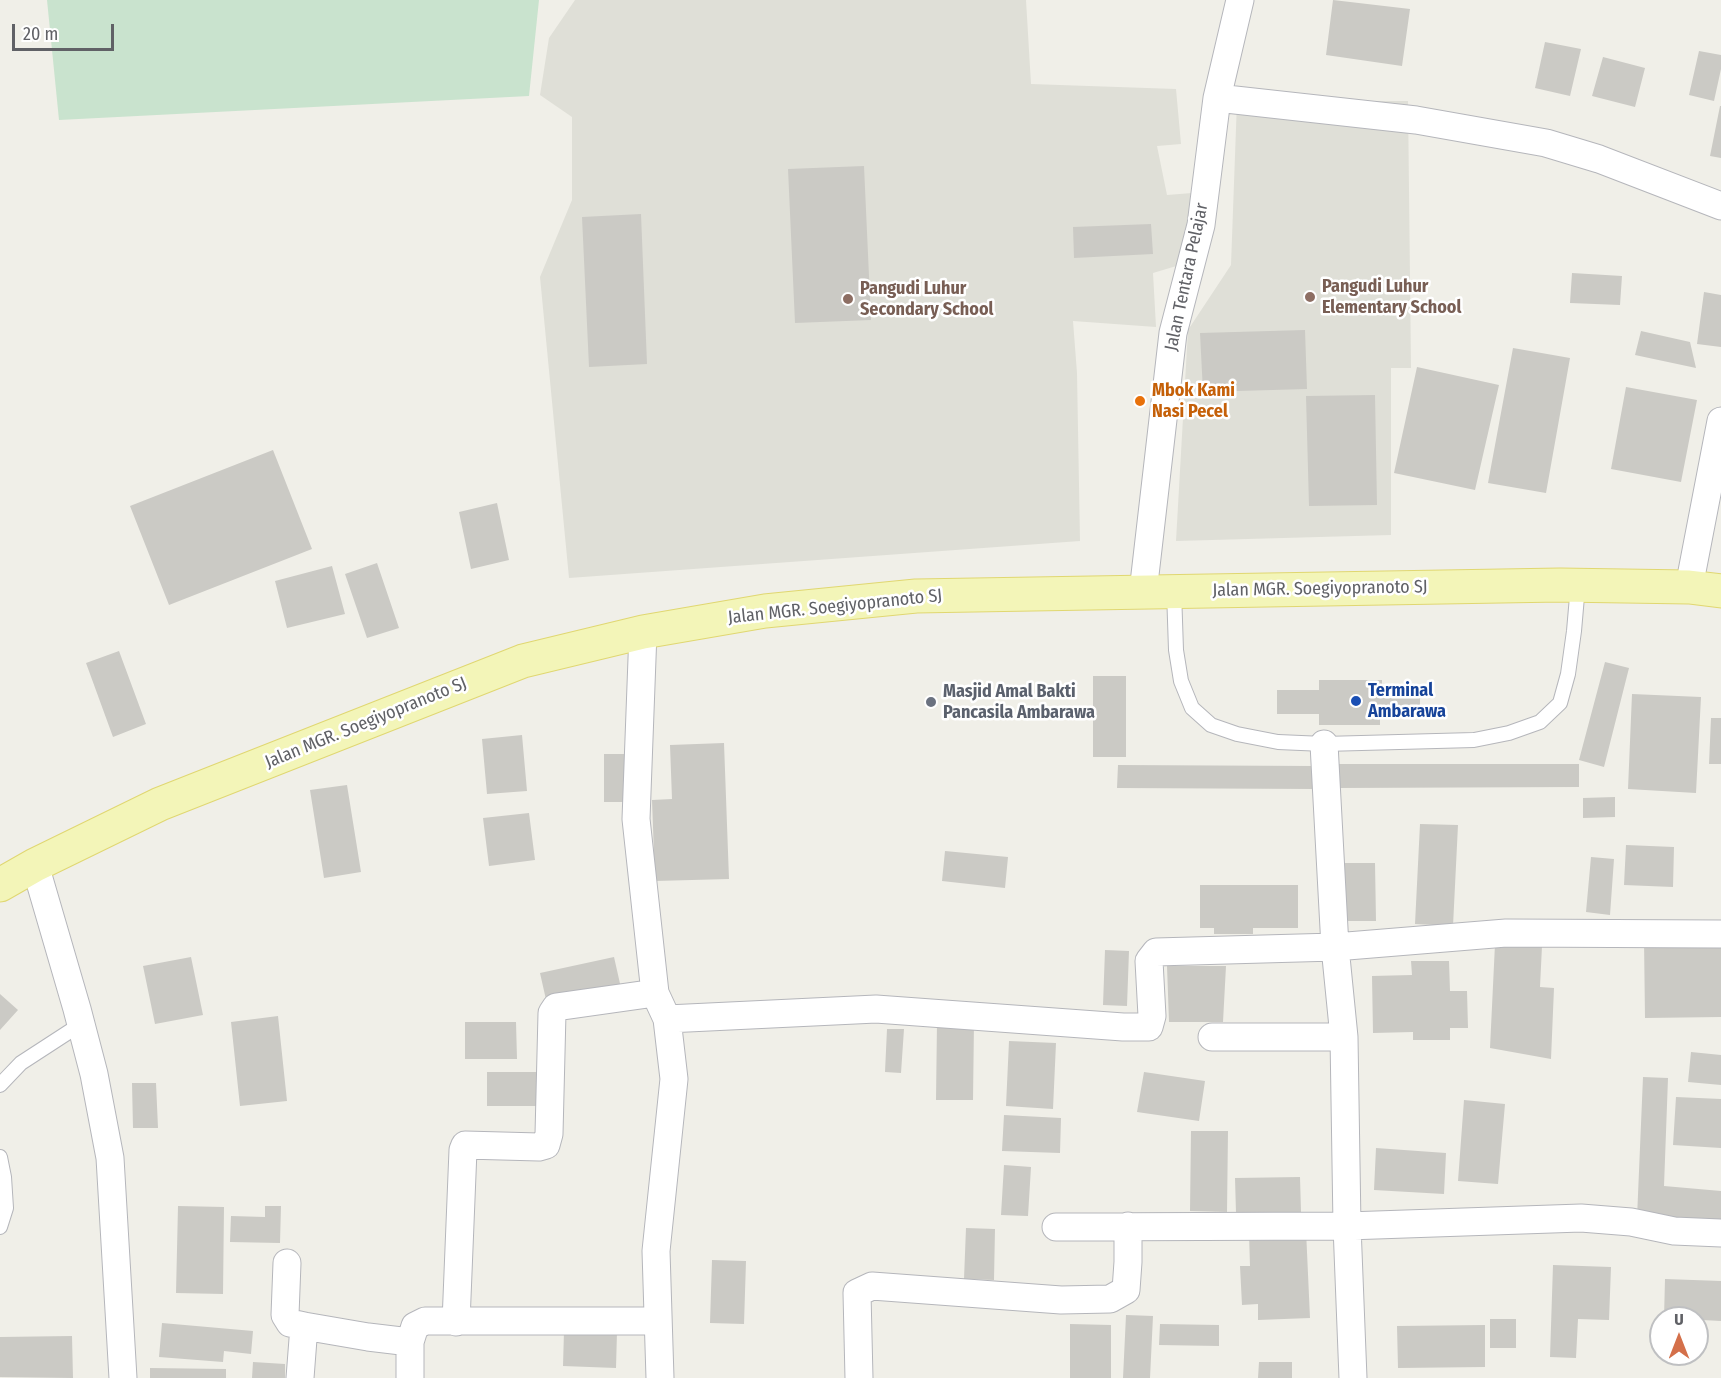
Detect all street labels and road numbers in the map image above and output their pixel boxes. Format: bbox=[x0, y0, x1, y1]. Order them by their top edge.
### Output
street label: Jalan Tentara Pelajar bbox=[1161, 201, 1213, 353]
street label: Jalan MGR. Soegiyopranoto SJ bbox=[1212, 576, 1428, 602]
street label: Jalan MGR. Soegiyopranoto SJ bbox=[727, 585, 943, 629]
street label: Jalan MGR. Soegiyopranoto SJ bbox=[262, 673, 470, 773]

